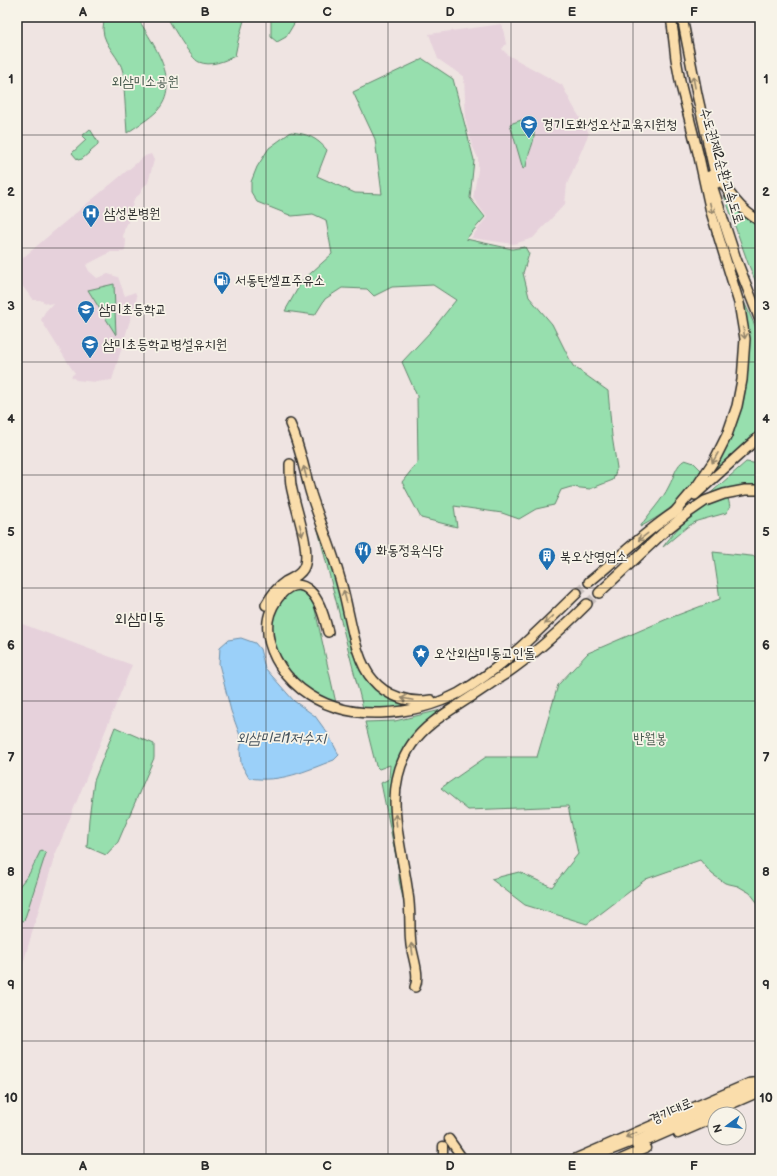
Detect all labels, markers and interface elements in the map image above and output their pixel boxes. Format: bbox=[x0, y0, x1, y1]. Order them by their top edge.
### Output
text: A bbox=[78, 4, 87, 20]
text: B bbox=[200, 4, 210, 20]
text: C bbox=[322, 4, 332, 20]
text: D bbox=[445, 4, 455, 20]
text: E bbox=[568, 4, 577, 20]
text: F bbox=[690, 4, 698, 20]
text: 1 bbox=[8, 71, 14, 87]
text: 1 bbox=[763, 71, 769, 87]
park label: 외삼미소공원 bbox=[111, 73, 179, 90]
one-way arrow bbox=[690, 76, 698, 89]
street label: 수도권제2순환고속도로 bbox=[696, 106, 748, 226]
school or university icon: 경기도화성오산교육지원청 bbox=[519, 114, 539, 139]
place label: 경기도화성오산교육지원청 bbox=[542, 116, 677, 133]
text: 2 bbox=[7, 184, 15, 200]
text: 2 bbox=[762, 184, 770, 200]
one-way arrow bbox=[707, 201, 715, 214]
hospital icon: 삼성본병원 bbox=[81, 203, 101, 228]
place label: 삼성본병원 bbox=[104, 205, 160, 222]
fuel station icon: 서동탄셀프주유소 bbox=[212, 270, 232, 295]
place label: 서동탄셀프주유소 bbox=[235, 272, 325, 289]
text: 3 bbox=[7, 298, 15, 314]
text: 3 bbox=[762, 298, 770, 314]
school or university icon: 삼미초등학교 bbox=[76, 299, 96, 324]
place label: 삼미초등학교 bbox=[99, 301, 167, 318]
one-way arrow bbox=[740, 326, 748, 339]
school or university icon: 삼미초등학교병설유치원 bbox=[80, 334, 100, 359]
place label: 삼미초등학교병설유치원 bbox=[103, 336, 227, 353]
text: 4 bbox=[7, 411, 15, 427]
text: 4 bbox=[762, 411, 770, 427]
one-way arrow bbox=[711, 452, 719, 464]
one-way arrow bbox=[301, 466, 308, 479]
one-way arrow bbox=[298, 523, 306, 536]
text: 5 bbox=[7, 524, 15, 540]
text: 5 bbox=[762, 524, 770, 540]
one-way arrow bbox=[637, 533, 648, 541]
restaurant icon: 화동정육식당 bbox=[353, 540, 373, 565]
place label: 화동정육식당 bbox=[376, 542, 444, 559]
building icon: 북오산영업소 bbox=[537, 546, 557, 571]
place label: 북오산영업소 bbox=[560, 548, 628, 565]
one-way arrow bbox=[340, 589, 348, 602]
district label: 외삼미동 bbox=[114, 610, 166, 629]
one-way arrow bbox=[544, 615, 554, 625]
text: 6 bbox=[7, 637, 15, 653]
text: 6 bbox=[762, 637, 770, 653]
place icon: 오산외삼미동고인돌 bbox=[411, 643, 431, 668]
place label: 오산외삼미동고인돌 bbox=[434, 645, 535, 662]
one-way arrow bbox=[401, 695, 414, 703]
water label: 외삼미리1저수지 bbox=[236, 729, 328, 748]
park label: 반월봉 bbox=[633, 730, 667, 747]
text: 7 bbox=[7, 750, 15, 766]
text: 7 bbox=[762, 750, 770, 766]
one-way arrow bbox=[392, 814, 399, 827]
text: 8 bbox=[7, 864, 15, 880]
text: 8 bbox=[762, 864, 770, 880]
one-way arrow bbox=[408, 943, 416, 956]
text: 9 bbox=[7, 977, 15, 993]
text: 9 bbox=[762, 977, 770, 993]
text: 10 bbox=[4, 1090, 18, 1106]
text: 10 bbox=[759, 1090, 773, 1106]
street label: 경기대로 bbox=[647, 1094, 695, 1128]
north arrow bbox=[707, 1106, 747, 1146]
text: N bbox=[710, 1123, 725, 1134]
one-way arrow bbox=[625, 1131, 637, 1139]
text: A bbox=[78, 1158, 87, 1174]
text: B bbox=[200, 1158, 210, 1174]
text: C bbox=[322, 1158, 332, 1174]
text: D bbox=[445, 1158, 455, 1174]
text: E bbox=[568, 1158, 577, 1174]
text: F bbox=[690, 1158, 698, 1174]

